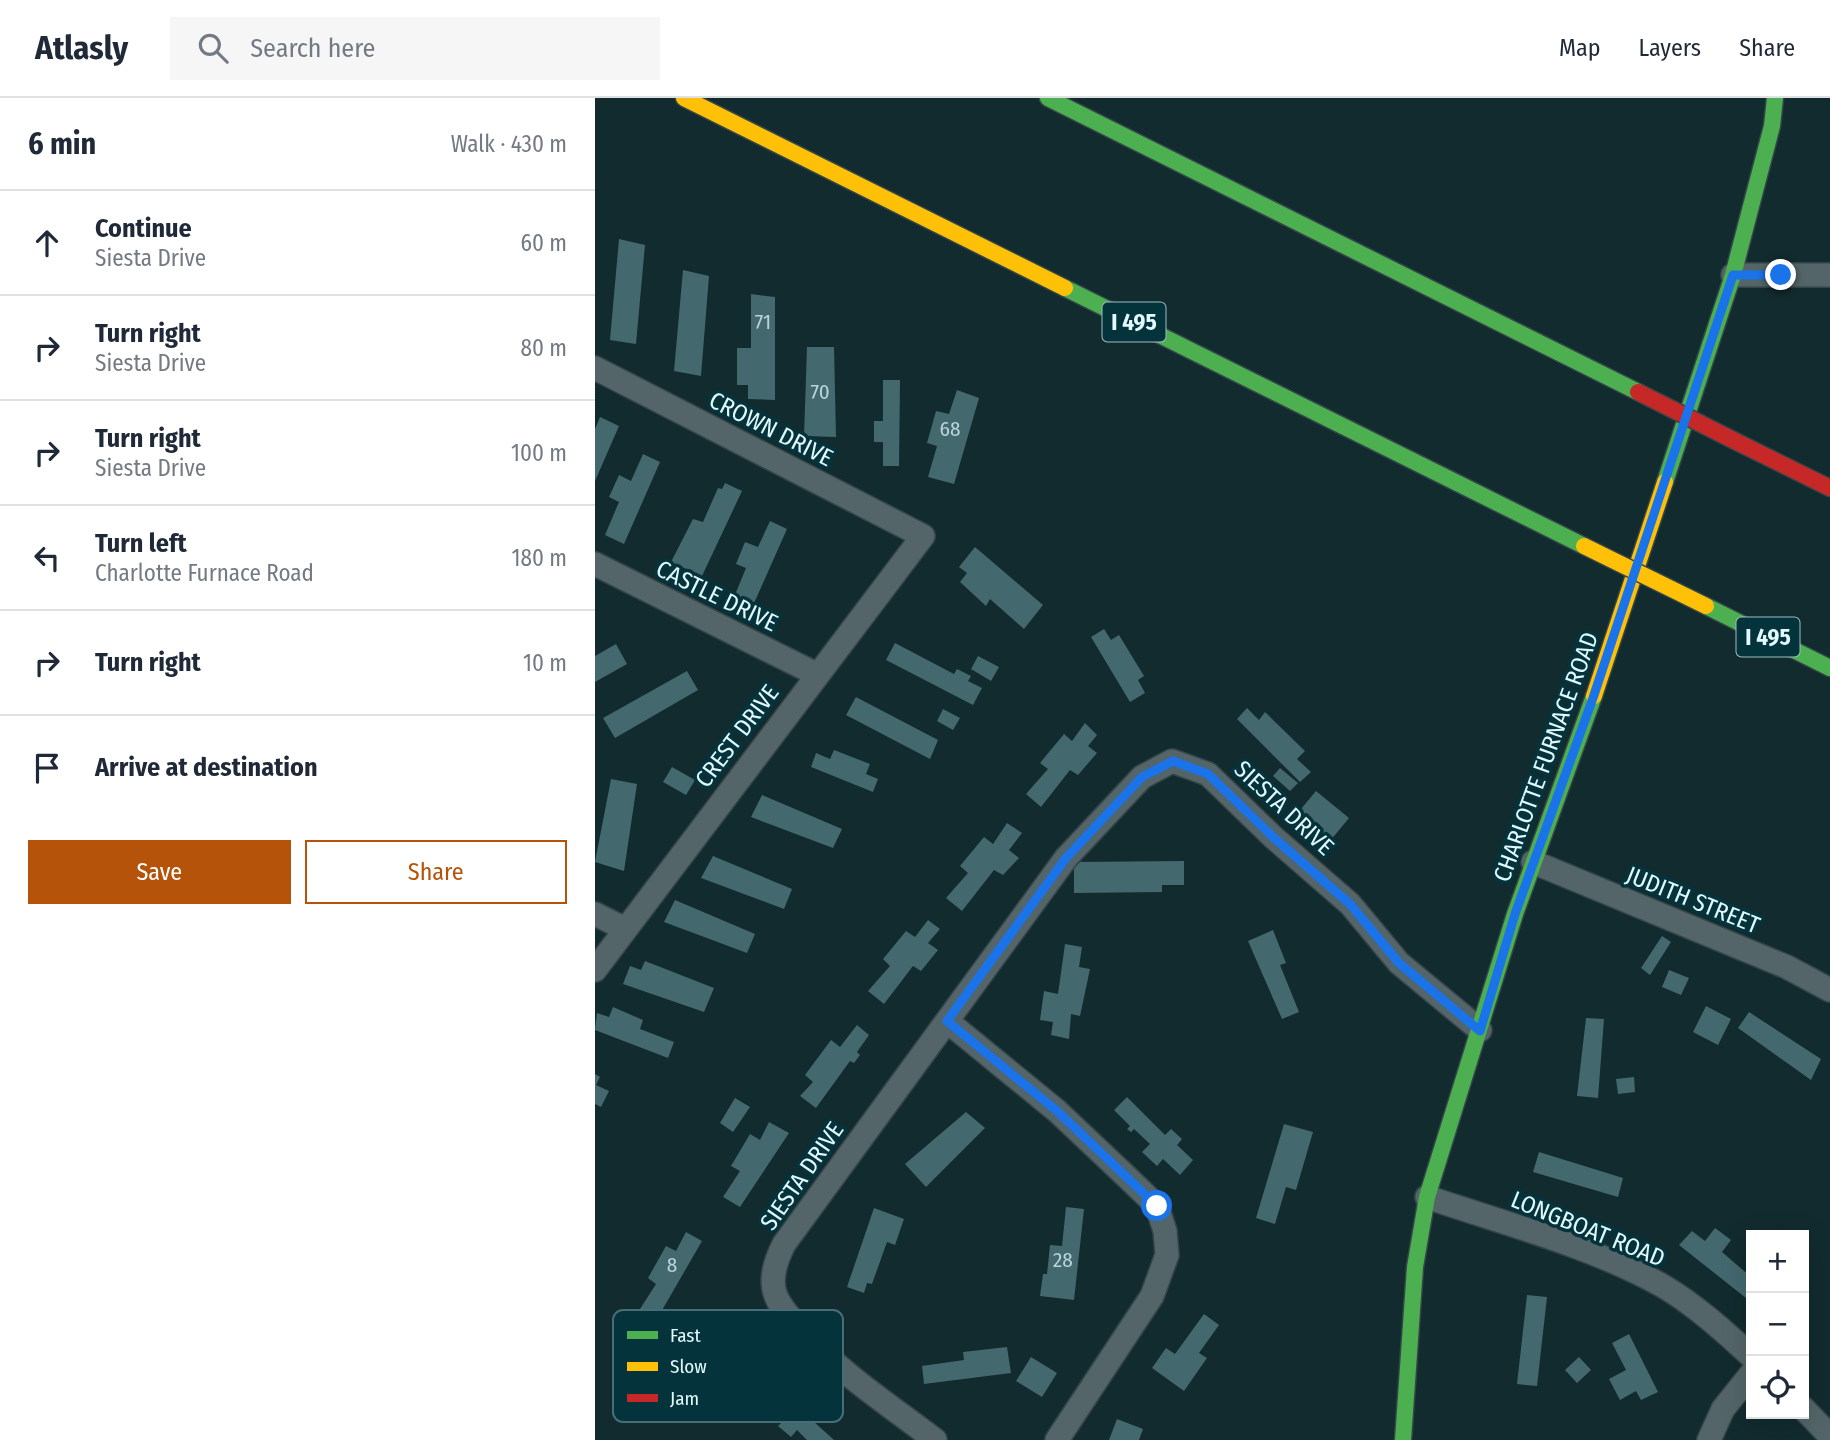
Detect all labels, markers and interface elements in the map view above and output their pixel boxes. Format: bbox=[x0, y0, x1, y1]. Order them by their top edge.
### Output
search box bbox=[170, 17, 660, 80]
text: Atlasly bbox=[35, 28, 128, 68]
icon: search bbox=[194, 29, 232, 67]
text: Search here bbox=[250, 33, 375, 64]
text: Map bbox=[1559, 34, 1601, 62]
text: Layers bbox=[1639, 34, 1701, 62]
text: Share bbox=[1739, 34, 1795, 62]
text: 6 min bbox=[28, 126, 96, 162]
text: Walk · 430 m bbox=[451, 130, 567, 158]
text: Continue bbox=[95, 213, 192, 244]
icon: ahead bbox=[28, 224, 66, 262]
text: 60 m bbox=[521, 229, 567, 257]
text: Siesta Drive bbox=[95, 244, 206, 272]
route end bbox=[1765, 259, 1796, 290]
road number: I 495 bbox=[1103, 302, 1165, 342]
house number: 71 bbox=[755, 309, 771, 335]
text: Turn right bbox=[95, 318, 201, 349]
icon: right bbox=[28, 329, 66, 367]
text: 80 m bbox=[520, 334, 567, 362]
text: Siesta Drive bbox=[95, 349, 206, 377]
house number: 70 bbox=[810, 379, 830, 405]
street label: CROWN DRIVE bbox=[704, 386, 838, 472]
house number: 68 bbox=[940, 416, 960, 442]
text: Turn right bbox=[95, 423, 201, 454]
icon: right bbox=[28, 434, 66, 472]
text: 100 m bbox=[511, 439, 567, 467]
text: Siesta Drive bbox=[95, 454, 206, 482]
text: Turn left bbox=[95, 528, 187, 559]
icon: left bbox=[28, 539, 66, 577]
text: 180 m bbox=[511, 544, 567, 572]
street label: CASTLE DRIVE bbox=[652, 555, 782, 637]
text: Charlotte Furnace Road bbox=[95, 559, 314, 587]
road number: I 495 bbox=[1737, 618, 1799, 656]
street label: CHARLOTTE FURNACE ROAD bbox=[1488, 628, 1604, 886]
icon: right bbox=[28, 644, 66, 682]
text: Turn right bbox=[95, 647, 201, 678]
text: 10 m bbox=[523, 649, 567, 677]
street label: CREST DRIVE bbox=[689, 679, 785, 793]
icon: arrive bbox=[28, 749, 66, 787]
text: Arrive at destination bbox=[95, 752, 318, 783]
street label: SIESTA DRIVE bbox=[1229, 755, 1339, 861]
button: Save bbox=[28, 840, 291, 904]
button: Share bbox=[305, 840, 567, 904]
street label: JUDITH STREET bbox=[1622, 861, 1764, 939]
street label: SIESTA DRIVE bbox=[755, 1117, 849, 1235]
street label: LONGBOAT ROAD bbox=[1507, 1185, 1669, 1273]
route start bbox=[1141, 1190, 1172, 1221]
map controls bbox=[1746, 1230, 1809, 1419]
button: + bbox=[1746, 1230, 1809, 1293]
house number: 28 bbox=[1053, 1247, 1073, 1273]
house number: 8 bbox=[667, 1252, 677, 1278]
button: − bbox=[1746, 1293, 1809, 1356]
legend bbox=[613, 1310, 843, 1422]
text: Fast bbox=[670, 1324, 701, 1347]
text: Slow bbox=[670, 1355, 707, 1378]
button: locate bbox=[1746, 1356, 1809, 1419]
text: Jam bbox=[670, 1387, 699, 1410]

